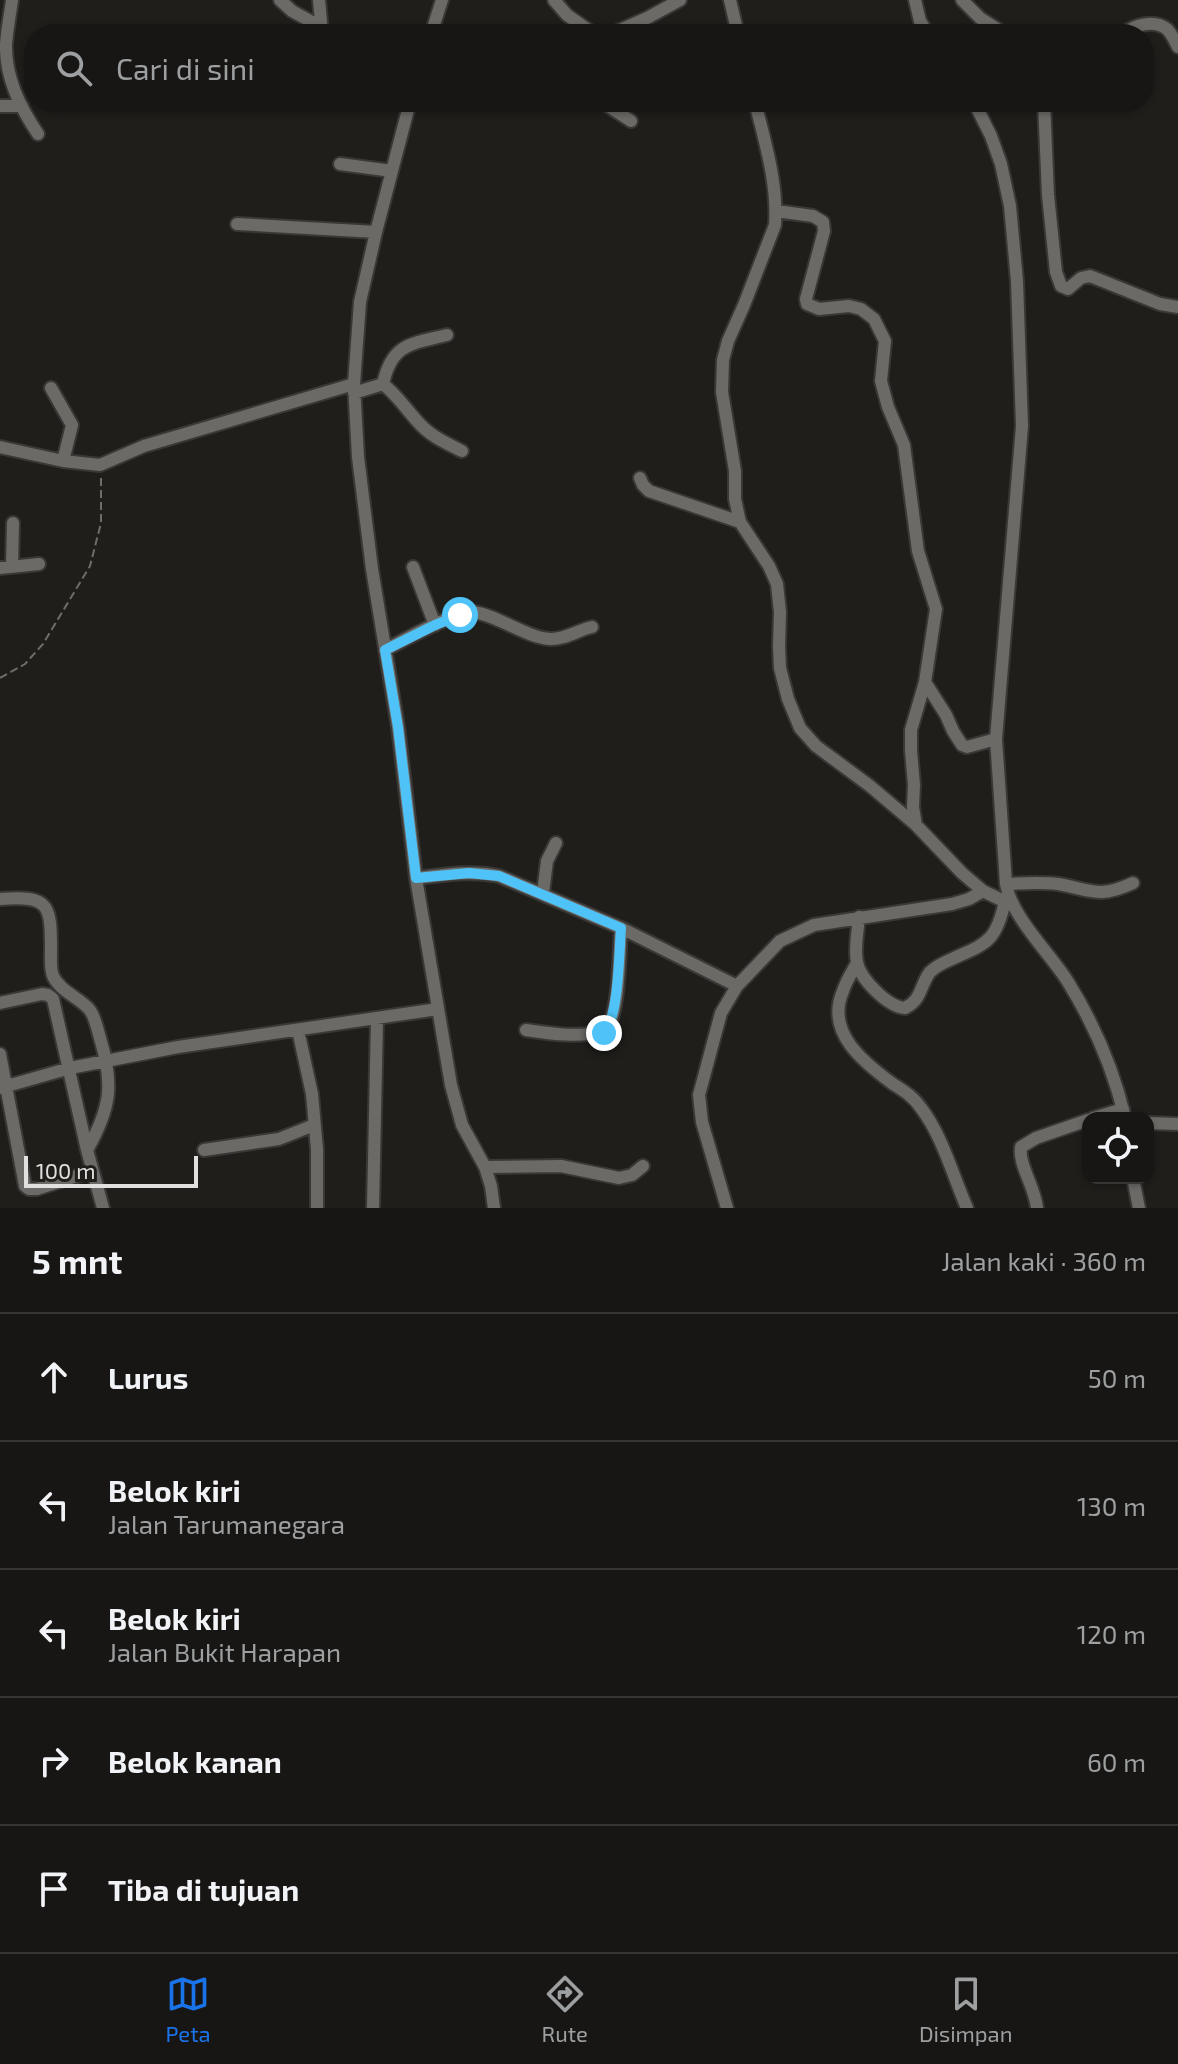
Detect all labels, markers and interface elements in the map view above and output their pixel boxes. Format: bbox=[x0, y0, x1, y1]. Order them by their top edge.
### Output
search box bbox=[24, 24, 1154, 112]
icon: search bbox=[52, 46, 96, 90]
text: Cari di sini bbox=[116, 50, 255, 86]
route start bbox=[442, 597, 478, 633]
route end bbox=[586, 1015, 622, 1051]
map controls bbox=[1082, 1112, 1154, 1184]
button: locate bbox=[1082, 1112, 1154, 1184]
scale bar bbox=[24, 1152, 198, 1188]
text: 100 m bbox=[36, 1157, 95, 1183]
text: 5 mnt bbox=[32, 1240, 122, 1281]
text: Jalan kaki · 360 m bbox=[941, 1245, 1146, 1276]
icon: ahead bbox=[32, 1355, 76, 1399]
text: Lurus bbox=[108, 1359, 188, 1395]
text: 50 m bbox=[1088, 1362, 1146, 1393]
text: Belok kiri bbox=[108, 1472, 241, 1508]
icon: left bbox=[32, 1483, 76, 1527]
text: 130 m bbox=[1077, 1490, 1146, 1521]
text: Jalan Tarumanegara bbox=[108, 1508, 345, 1539]
text: Belok kiri bbox=[108, 1600, 241, 1636]
icon: left bbox=[32, 1611, 76, 1655]
text: 120 m bbox=[1077, 1618, 1146, 1649]
text: Jalan Bukit Harapan bbox=[108, 1636, 341, 1667]
icon: right bbox=[32, 1739, 76, 1783]
text: Belok kanan bbox=[108, 1743, 282, 1779]
text: 60 m bbox=[1087, 1746, 1146, 1777]
icon: arrive bbox=[32, 1867, 76, 1911]
text: Tiba di tujuan bbox=[108, 1871, 299, 1907]
tab: Peta bbox=[165, 1972, 211, 2046]
tab: Rute bbox=[542, 1972, 588, 2046]
tab: Disimpan bbox=[919, 1972, 1012, 2046]

